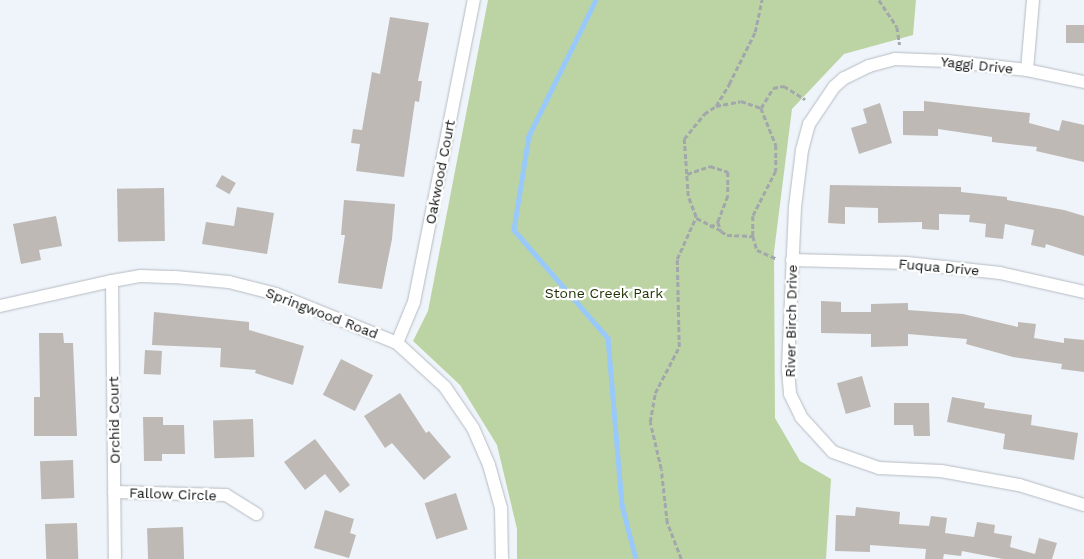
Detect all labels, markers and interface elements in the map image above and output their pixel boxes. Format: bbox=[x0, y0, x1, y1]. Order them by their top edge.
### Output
street label: Yaggi Drive bbox=[940, 53, 1014, 77]
street label: Oakwood Court bbox=[422, 118, 458, 226]
street label: Fuqua Drive bbox=[898, 255, 980, 279]
street label: River Birch Drive bbox=[782, 264, 800, 378]
street label: Springwood Road bbox=[263, 284, 381, 342]
park label: Stone Creek Park bbox=[545, 285, 663, 301]
street label: Orchid Court bbox=[105, 376, 123, 464]
street label: Fallow Circle bbox=[129, 484, 217, 504]

